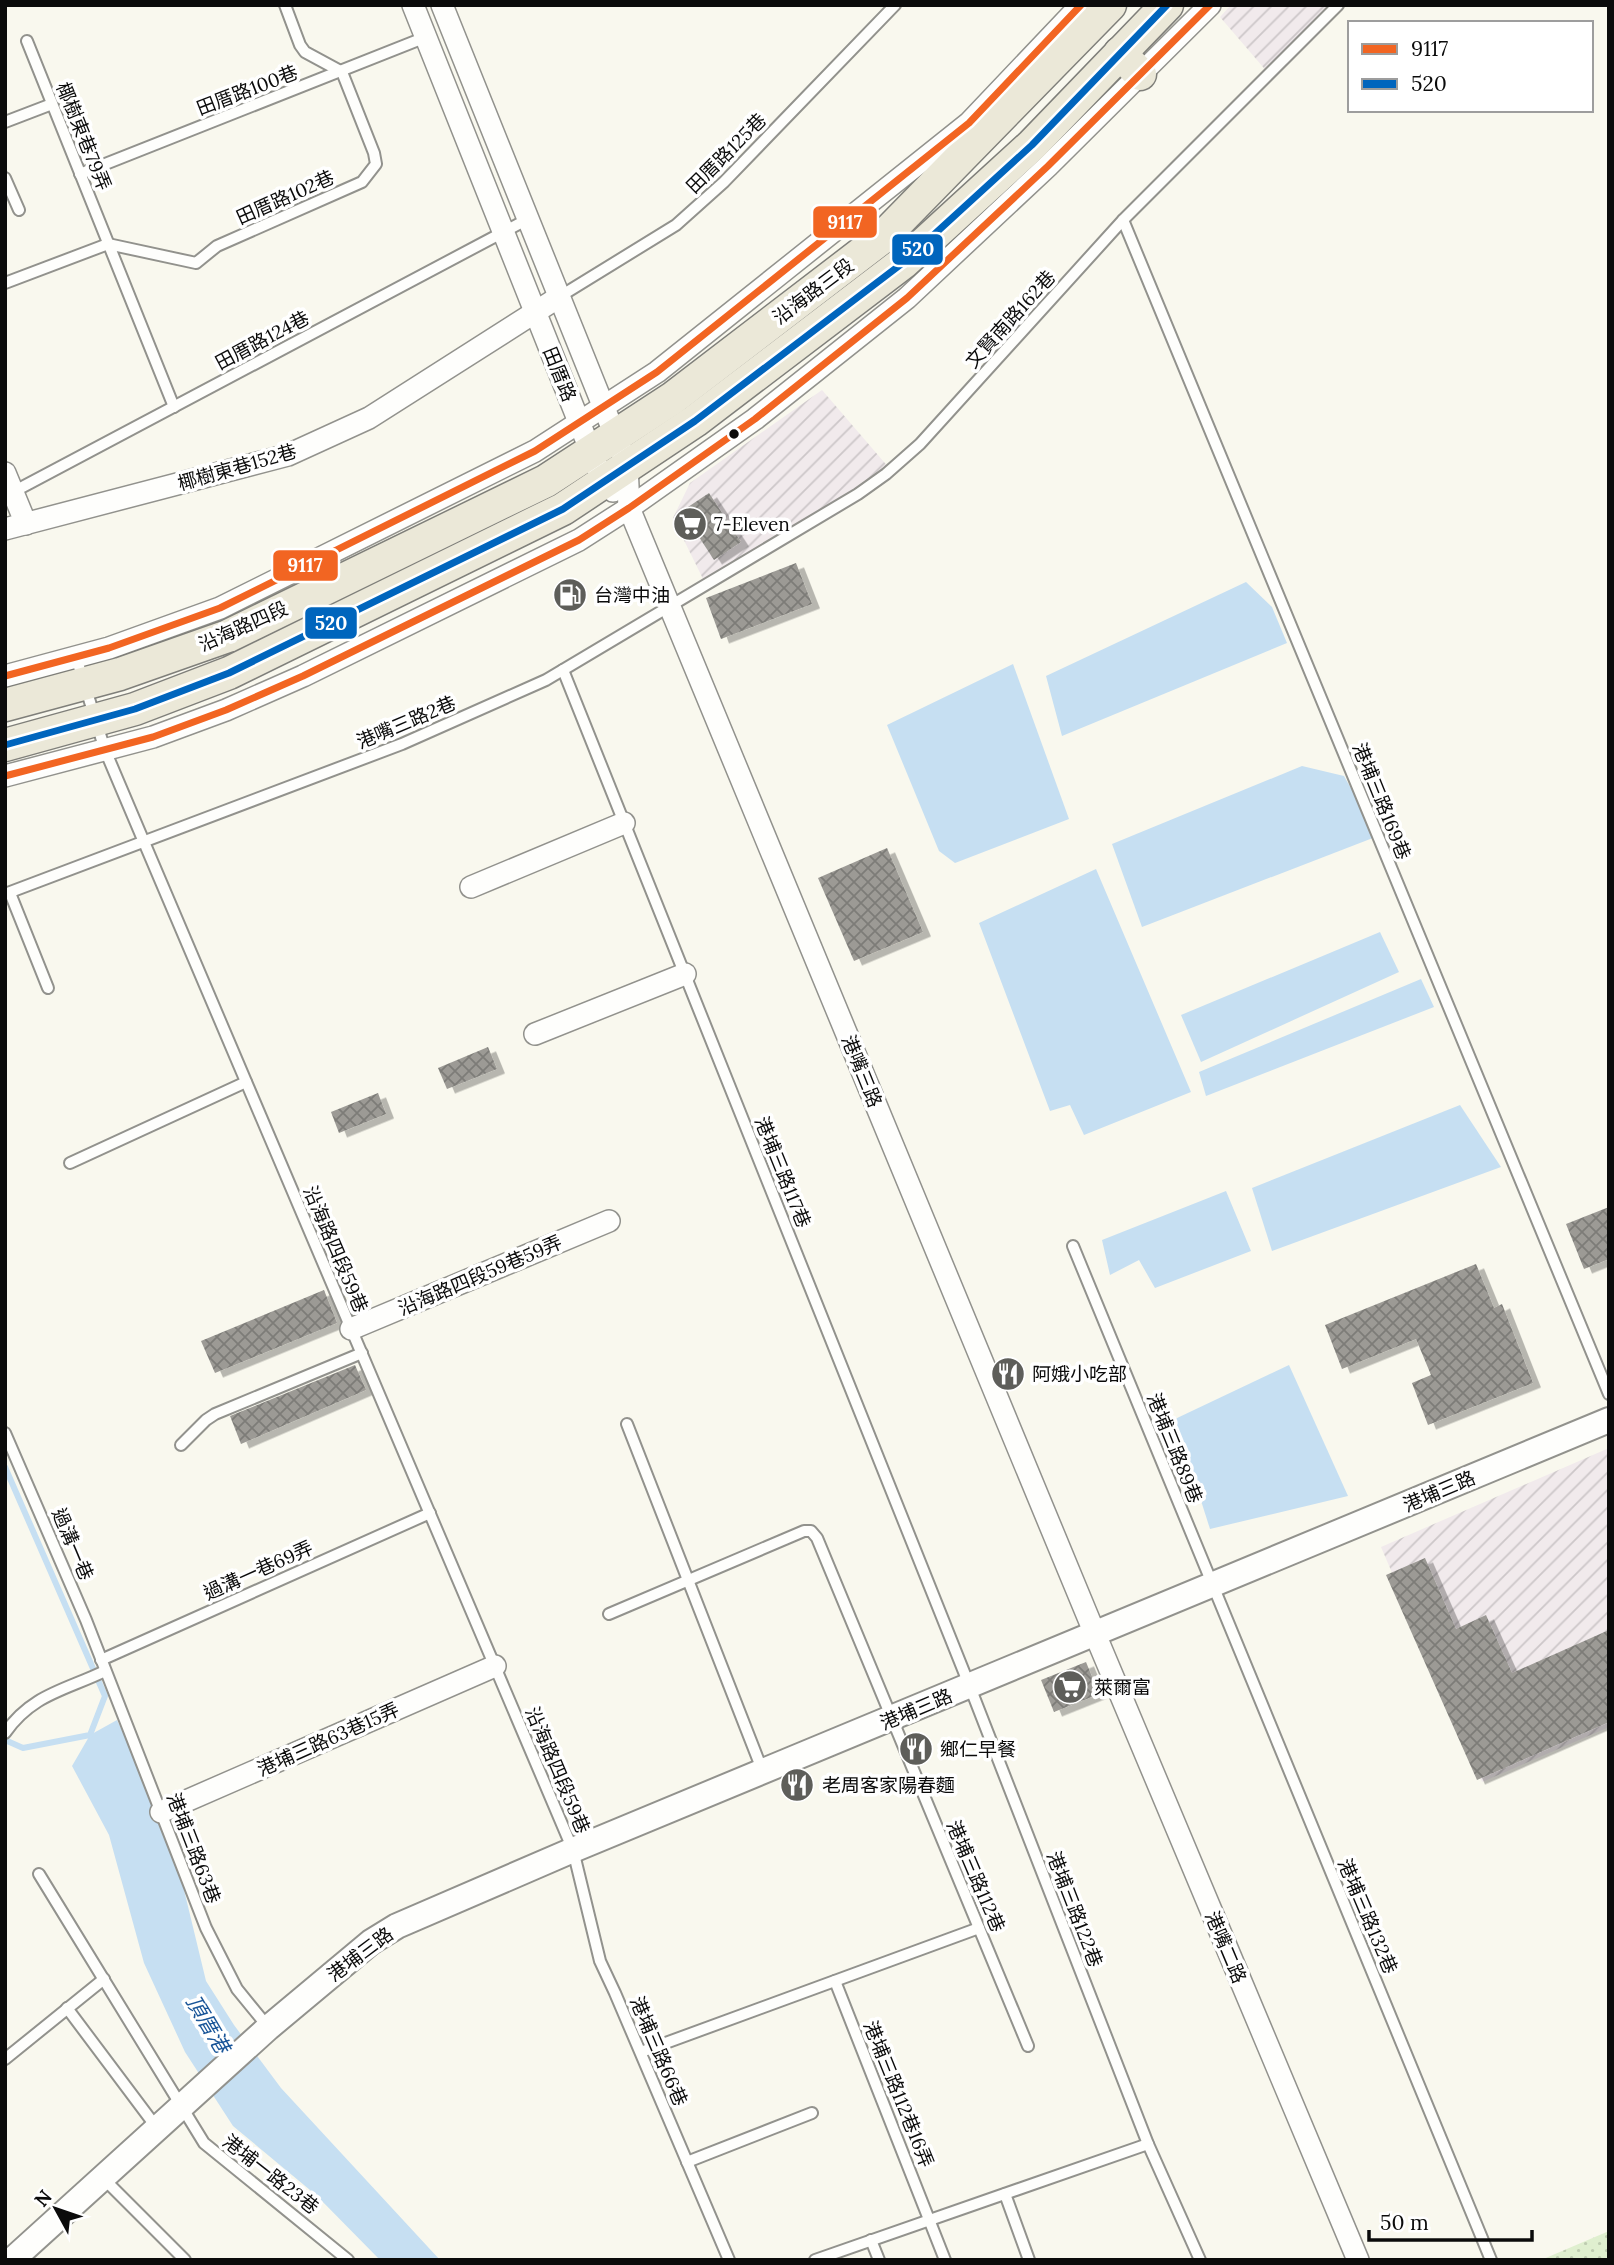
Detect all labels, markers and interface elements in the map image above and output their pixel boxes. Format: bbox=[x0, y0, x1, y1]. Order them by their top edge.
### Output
legend bbox=[1348, 21, 1593, 112]
text: 9117 bbox=[1411, 35, 1448, 62]
street label: 田厝路100巷 bbox=[193, 60, 301, 120]
text: 520 bbox=[1411, 70, 1447, 97]
street label: 椰樹東巷79弄 bbox=[51, 78, 117, 194]
street label: 田厝路125巷 bbox=[681, 108, 771, 198]
street label: 田厝路102巷 bbox=[232, 165, 338, 229]
line badge: 9117 bbox=[812, 205, 878, 239]
text: 9117 bbox=[827, 210, 863, 234]
line badge: 520 bbox=[891, 233, 944, 266]
text: 520 bbox=[902, 237, 934, 261]
street label: 沿海路三段 bbox=[768, 253, 858, 329]
street label: 文賢南路162巷 bbox=[960, 265, 1060, 373]
street label: 田厝路124巷 bbox=[211, 305, 313, 375]
street label: 田厝路 bbox=[538, 343, 582, 405]
unlabelled marker bbox=[727, 427, 741, 441]
street label: 椰樹東巷152巷 bbox=[175, 439, 299, 495]
supermarket icon: 7-Eleven bbox=[671, 505, 709, 543]
place label: 7-Eleven bbox=[714, 512, 790, 536]
line badge: 9117 bbox=[272, 549, 339, 582]
text: 9117 bbox=[287, 553, 323, 577]
fuel station icon: 台灣中油 bbox=[551, 576, 589, 614]
place label: 台灣中油 bbox=[594, 583, 670, 607]
street label: 沿海路四段 bbox=[195, 596, 291, 656]
line badge: 520 bbox=[304, 606, 358, 640]
text: 520 bbox=[315, 611, 347, 635]
street label: 港嘴三路2巷 bbox=[353, 690, 459, 754]
street label: 港埔三路169巷 bbox=[1348, 739, 1416, 863]
street label: 港嘴三路 bbox=[837, 1031, 887, 1111]
street label: 港埔三路117巷 bbox=[750, 1113, 816, 1231]
street label: 沿海路四段59巷 bbox=[299, 1182, 373, 1316]
street label: 沿海路四段59巷59弄 bbox=[394, 1230, 566, 1320]
restaurant icon: 阿娥小吃部 bbox=[989, 1355, 1027, 1393]
place label: 阿娥小吃部 bbox=[1032, 1362, 1127, 1386]
street label: 港埔三路89巷 bbox=[1142, 1389, 1208, 1507]
street label: 港埔三路 bbox=[1399, 1465, 1479, 1517]
street label: 過溝一巷 bbox=[47, 1504, 99, 1584]
street label: 過溝一巷69弄 bbox=[200, 1535, 316, 1605]
supermarket icon: 萊爾富 bbox=[1051, 1668, 1089, 1706]
place label: 萊爾富 bbox=[1094, 1675, 1151, 1699]
street label: 港埔三路 bbox=[876, 1683, 956, 1735]
street label: 港埔三路63巷15弄 bbox=[253, 1697, 403, 1781]
street label: 沿海路四段59巷 bbox=[521, 1703, 595, 1837]
restaurant icon: 鄉仁早餐 bbox=[897, 1730, 935, 1768]
place label: 鄉仁早餐 bbox=[940, 1737, 1016, 1761]
restaurant icon: 老周客家陽春麵 bbox=[778, 1766, 816, 1804]
place label: 老周客家陽春麵 bbox=[822, 1773, 955, 1797]
street label: 港埔三路63巷 bbox=[162, 1789, 226, 1907]
street label: 港埔三路112巷 bbox=[942, 1817, 1010, 1935]
street label: 港埔三路122巷 bbox=[1042, 1848, 1108, 1970]
street label: 港埔三路132巷 bbox=[1333, 1855, 1403, 1977]
street label: 港嘴二路 bbox=[1200, 1907, 1252, 1987]
street label: 港埔三路 bbox=[322, 1922, 398, 1986]
water label: 頂厝港 bbox=[180, 1990, 237, 2061]
street label: 港埔三路66巷 bbox=[625, 1992, 693, 2110]
street label: 港埔三路112巷16弄 bbox=[859, 2017, 939, 2171]
street label: 港埔一路23巷 bbox=[218, 2129, 324, 2219]
north arrow bbox=[21, 2174, 91, 2244]
text: N bbox=[29, 2184, 57, 2211]
scale bar bbox=[1369, 2198, 1532, 2242]
text: 50 m bbox=[1380, 2209, 1429, 2236]

